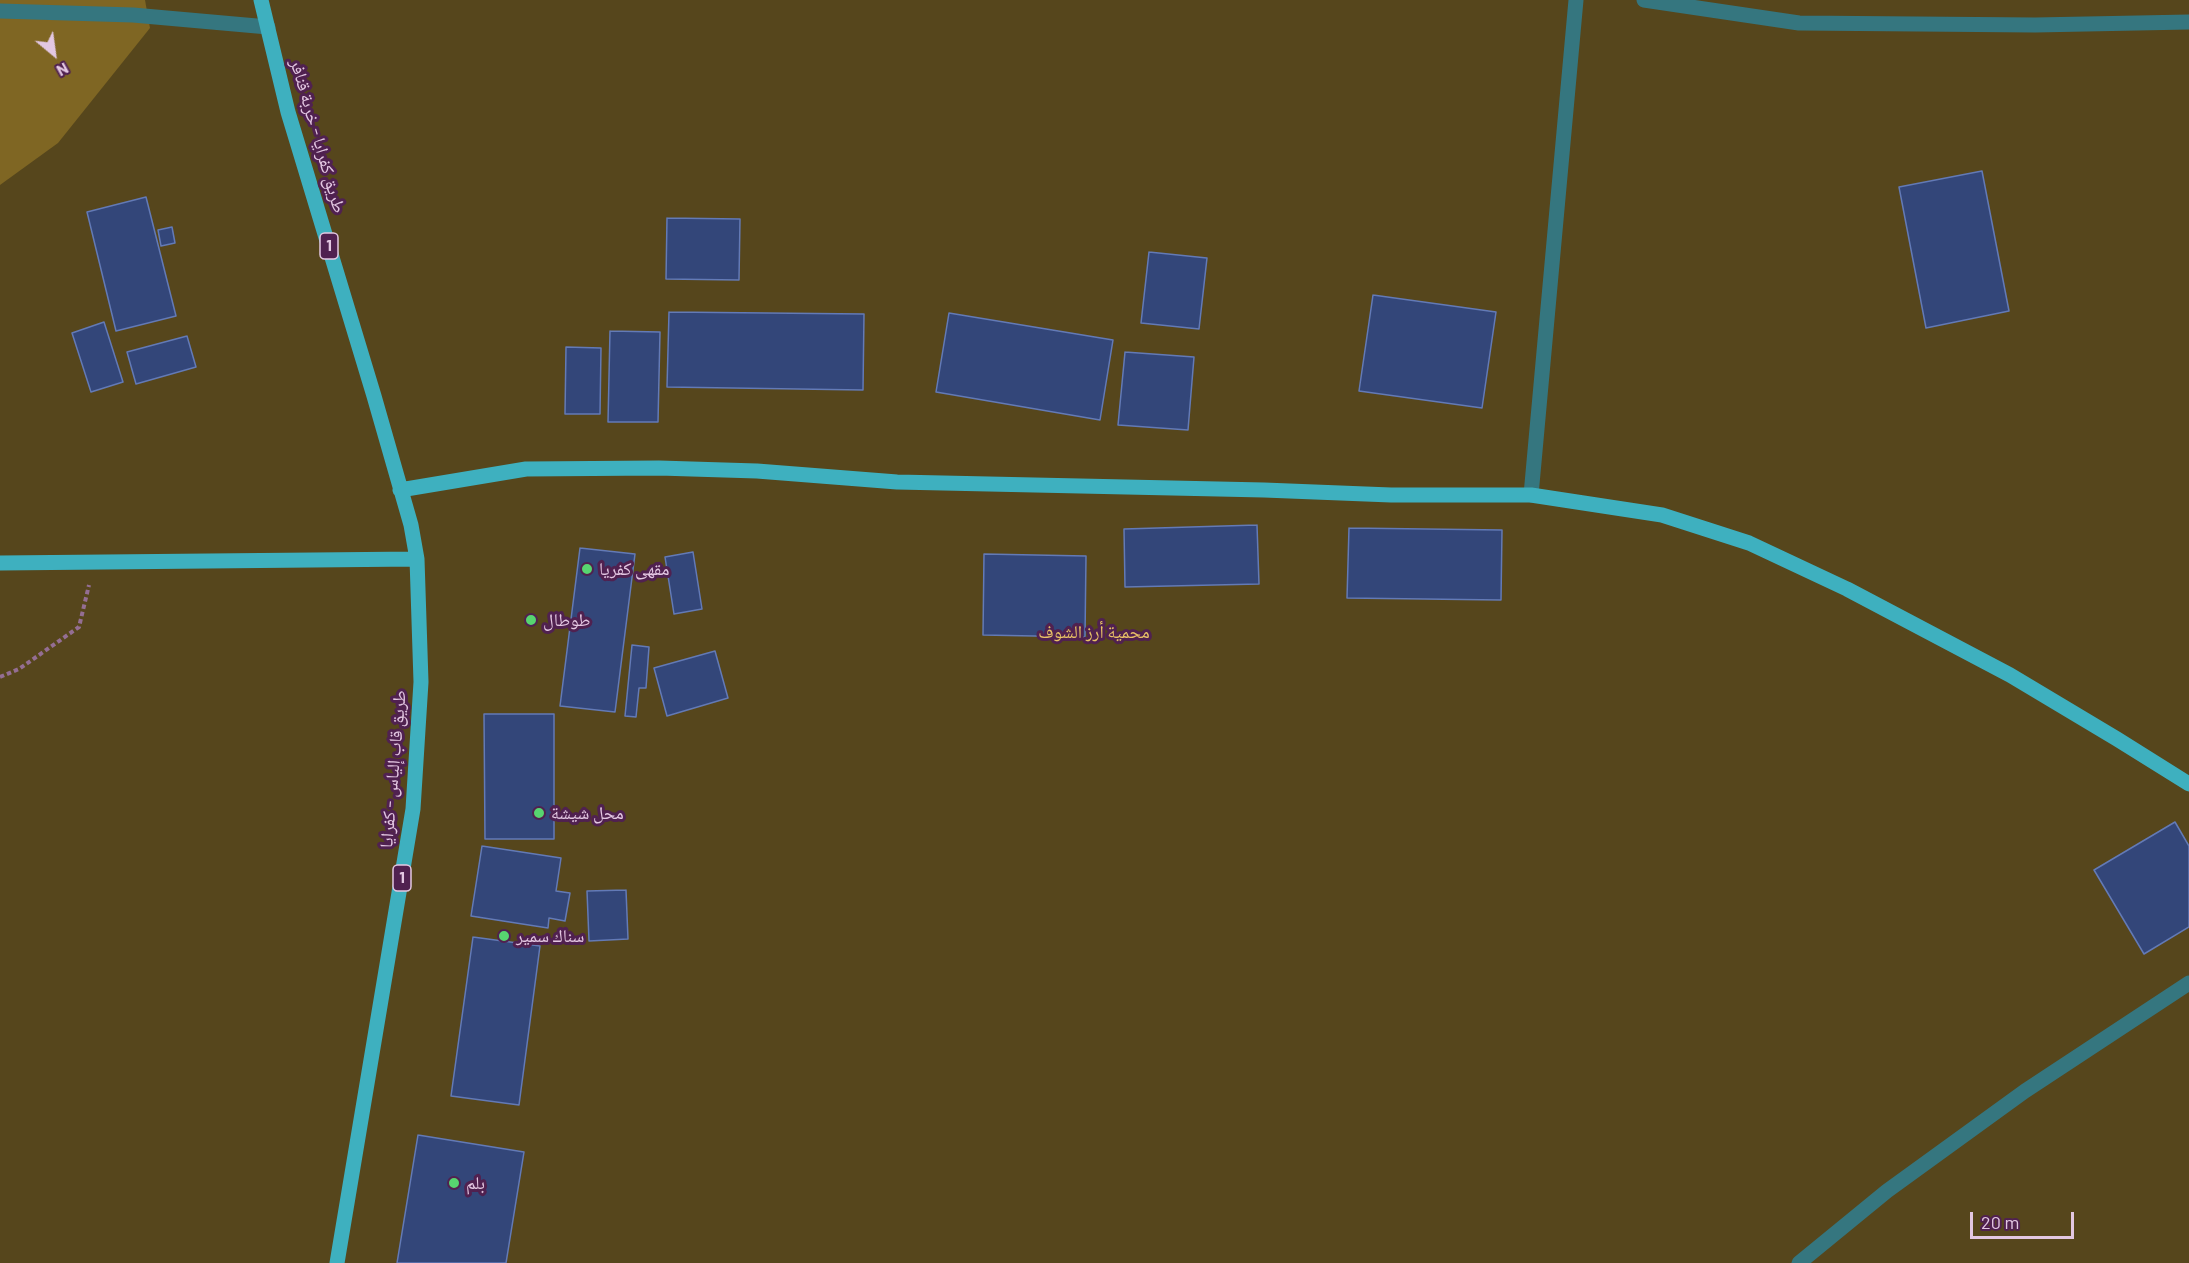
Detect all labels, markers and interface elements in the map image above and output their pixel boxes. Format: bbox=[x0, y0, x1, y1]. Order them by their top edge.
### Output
north arrow bbox=[24, 24, 84, 84]
street label: طريق كفرايا - خربة قنافر bbox=[286, 57, 350, 215]
text: N bbox=[54, 59, 72, 81]
road number: 1 bbox=[320, 233, 338, 259]
place label: مقهى كفريا bbox=[599, 558, 669, 580]
marker: مقهى كفريا bbox=[580, 562, 594, 576]
place label: طوطال bbox=[543, 609, 590, 631]
marker: طوطال bbox=[524, 613, 538, 627]
park label: محمية أرز الشوف bbox=[1038, 621, 1150, 643]
street label: طريق قاب إلياس - كفرايا bbox=[375, 689, 411, 849]
place label: محل شيشة bbox=[551, 802, 624, 824]
marker: محل شيشة bbox=[532, 806, 546, 820]
road number: 1 bbox=[393, 865, 411, 891]
place label: سناك سمير bbox=[516, 925, 584, 947]
marker: سناك سمير bbox=[497, 929, 511, 943]
place label: بلم bbox=[466, 1172, 485, 1194]
marker: بلم bbox=[447, 1176, 461, 1190]
scale bar bbox=[1973, 1200, 2076, 1238]
text: 20 m bbox=[1981, 1211, 2019, 1233]

